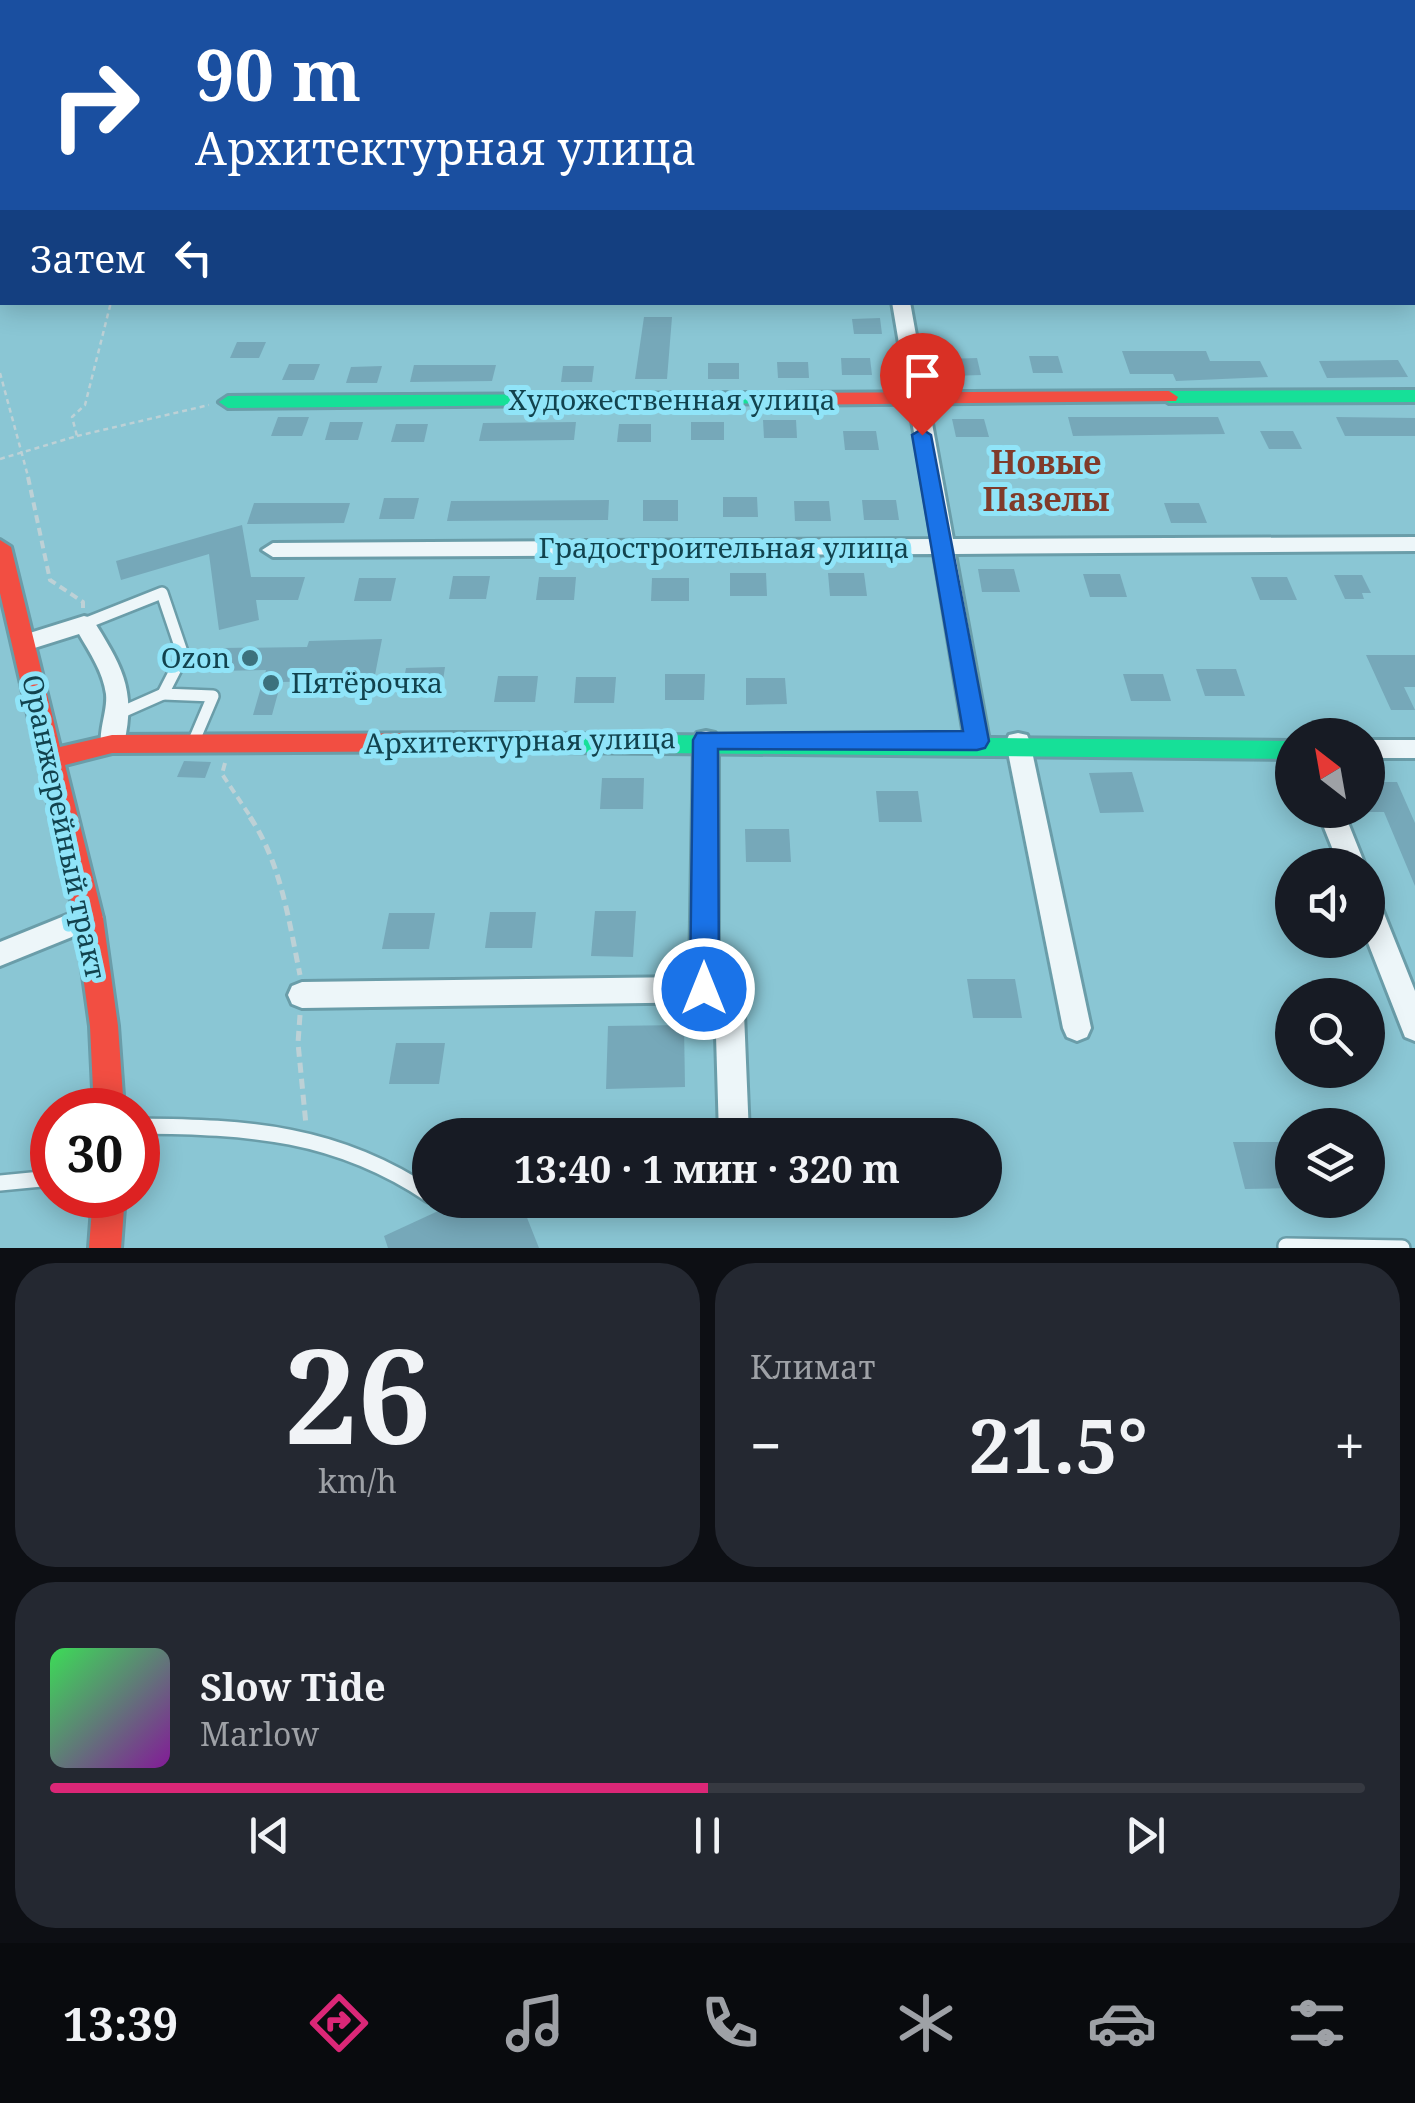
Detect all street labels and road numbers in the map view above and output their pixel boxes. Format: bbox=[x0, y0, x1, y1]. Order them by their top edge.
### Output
street label: Художественная улица bbox=[508, 380, 836, 418]
street label: Градостроительная улица bbox=[539, 528, 909, 566]
street label: Оранжерейный тракт bbox=[14, 671, 116, 983]
street label: Архитектурная улица bbox=[364, 718, 676, 762]

